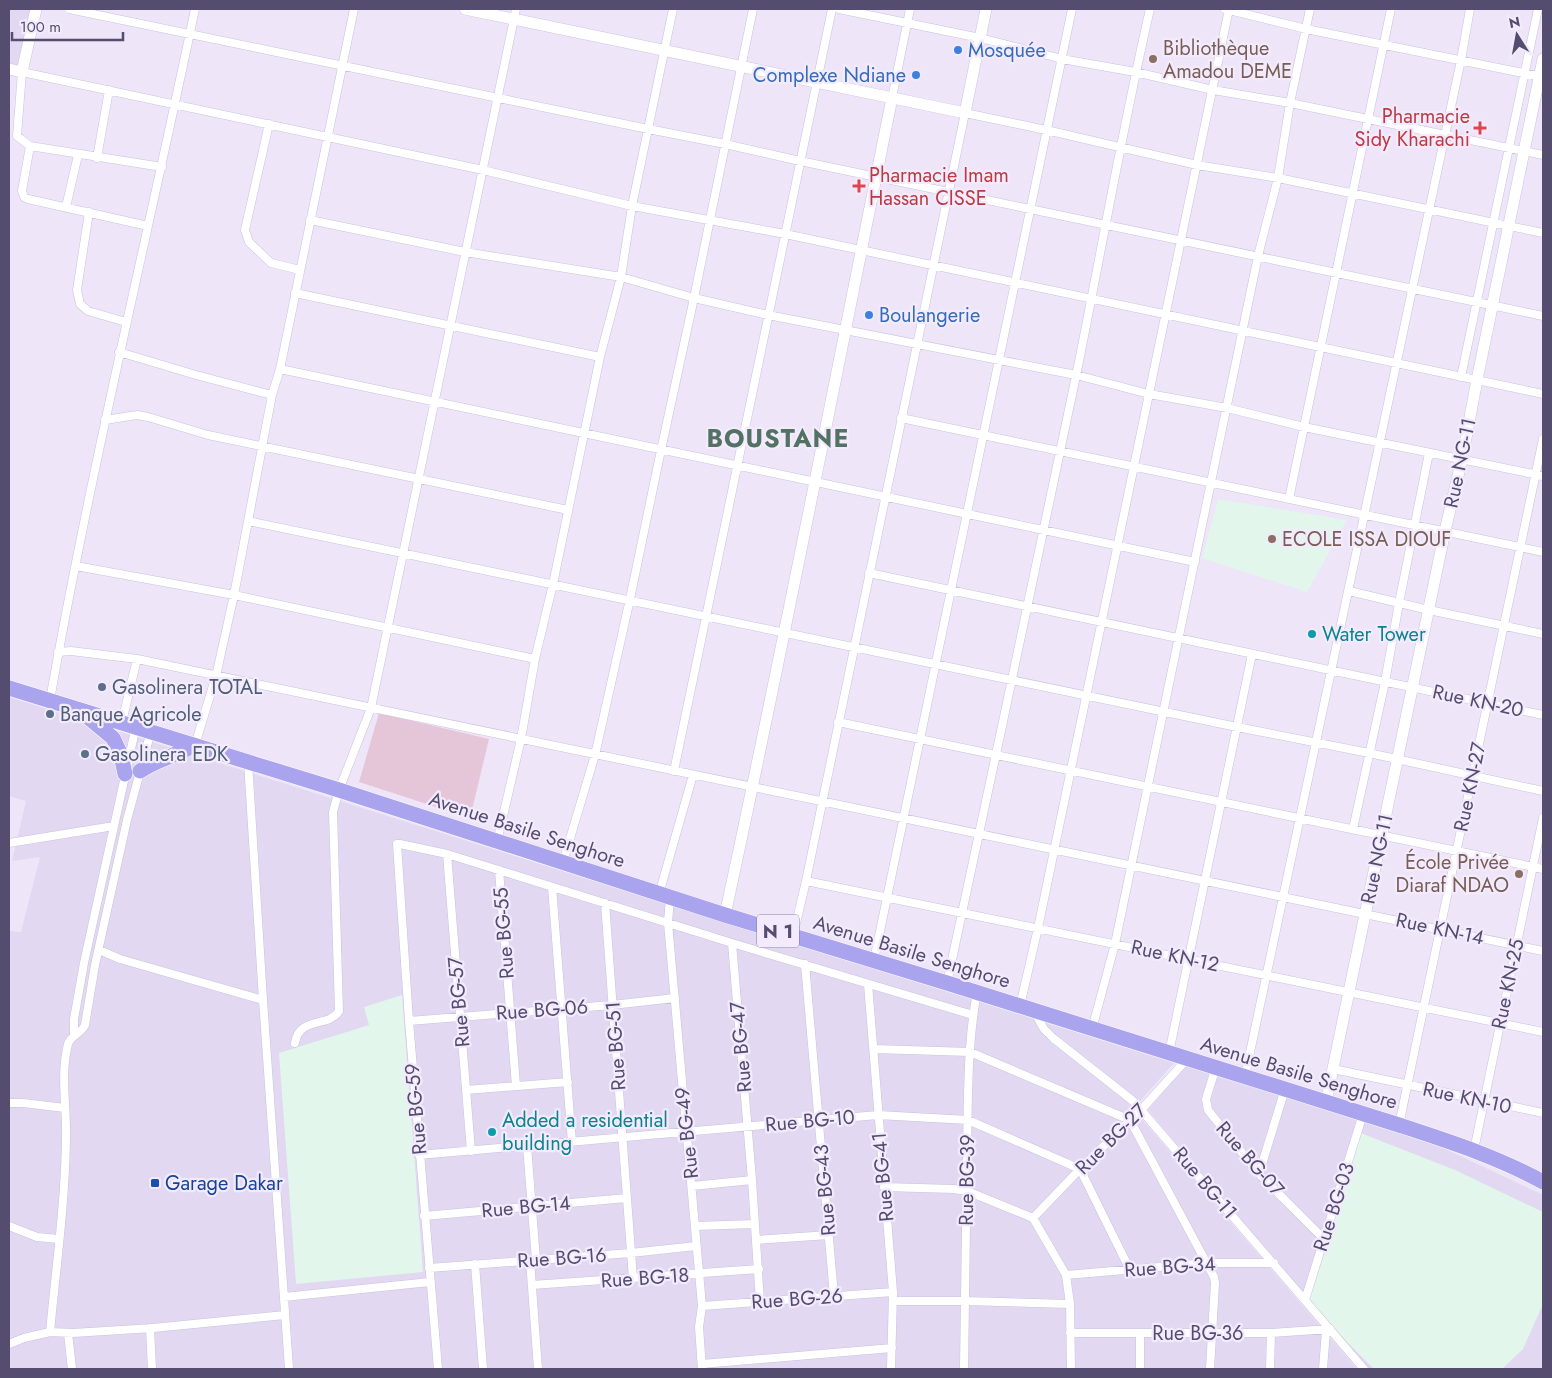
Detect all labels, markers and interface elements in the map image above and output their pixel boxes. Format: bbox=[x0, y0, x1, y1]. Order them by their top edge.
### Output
scale bar bbox=[12, 10, 124, 42]
north arrow bbox=[1492, 10, 1542, 60]
text: N bbox=[1507, 11, 1522, 33]
text: 100 m bbox=[20, 16, 61, 38]
place label: Bibliothèque Amadou DEME bbox=[1163, 34, 1292, 86]
place label: Mosquée bbox=[968, 36, 1046, 65]
marker: Mosquée bbox=[952, 44, 964, 56]
marker: Bibliothèque Amadou DEME bbox=[1147, 53, 1159, 65]
place label: Complexe Ndiane bbox=[753, 61, 906, 90]
marker: Complexe Ndiane bbox=[910, 69, 922, 81]
place label: Pharmacie Sidy Kharachi bbox=[1354, 102, 1470, 154]
marker: Pharmacie Sidy Kharachi bbox=[1474, 122, 1486, 134]
place label: Pharmacie Imam Hassan CISSE bbox=[869, 161, 1009, 213]
marker: Pharmacie Imam Hassan CISSE bbox=[853, 180, 865, 192]
place label: Boulangerie bbox=[879, 301, 980, 330]
marker: Boulangerie bbox=[863, 309, 875, 321]
street label: Rue NG-11 bbox=[1436, 415, 1484, 511]
district label: BOUSTANE bbox=[706, 420, 850, 456]
place label: ECOLE ISSA DIOUF bbox=[1282, 525, 1451, 554]
marker: ECOLE ISSA DIOUF bbox=[1266, 533, 1278, 545]
place label: Water Tower bbox=[1322, 620, 1426, 649]
marker: Water Tower bbox=[1306, 628, 1318, 640]
place label: Gasolinera TOTAL bbox=[112, 673, 262, 702]
street label: Rue KN-20 bbox=[1430, 677, 1526, 725]
marker: Gasolinera TOTAL bbox=[96, 681, 108, 693]
place label: Banque Agricole bbox=[60, 700, 202, 729]
marker: Banque Agricole bbox=[44, 708, 56, 720]
street label: Rue KN-27 bbox=[1446, 739, 1494, 834]
place label: Gasolinera EDK bbox=[95, 740, 229, 769]
marker: Gasolinera EDK bbox=[79, 748, 91, 760]
street label: Avenue Basile Senghore bbox=[425, 785, 629, 875]
street label: Rue NG-11 bbox=[1353, 811, 1401, 907]
place label: École Privée Diaraf NDAO bbox=[1395, 848, 1509, 900]
marker: École Privée Diaraf NDAO bbox=[1513, 868, 1525, 880]
street label: Rue BG-55 bbox=[486, 886, 522, 980]
street label: Rue KN-14 bbox=[1393, 905, 1487, 953]
street label: Avenue Basile Senghore bbox=[810, 908, 1014, 996]
road number: N 1 bbox=[757, 914, 799, 948]
street label: Rue KN-12 bbox=[1128, 933, 1222, 979]
street label: Rue KN-25 bbox=[1484, 936, 1532, 1032]
street label: Rue BG-57 bbox=[441, 955, 477, 1048]
street label: Rue BG-06 bbox=[495, 992, 589, 1028]
street label: Rue BG-47 bbox=[723, 1000, 759, 1094]
street label: Rue BG-51 bbox=[598, 1001, 634, 1091]
street label: Avenue Basile Senghore bbox=[1197, 1029, 1401, 1117]
street label: Rue BG-59 bbox=[398, 1062, 434, 1156]
street label: Rue KN-10 bbox=[1420, 1074, 1514, 1122]
street label: Rue BG-49 bbox=[668, 1086, 706, 1180]
street label: Rue BG-27 bbox=[1069, 1096, 1154, 1181]
street label: Rue BG-10 bbox=[764, 1103, 856, 1139]
place label: Added a residential building bbox=[502, 1106, 668, 1158]
street label: Rue BG-07 bbox=[1209, 1115, 1291, 1203]
marker: Added a residential building bbox=[486, 1126, 498, 1138]
street label: Rue BG-41 bbox=[865, 1131, 901, 1223]
street label: Rue BG-39 bbox=[952, 1134, 982, 1226]
street label: Rue BG-11 bbox=[1166, 1140, 1244, 1226]
street label: Rue BG-43 bbox=[807, 1143, 843, 1237]
street label: Rue BG-03 bbox=[1306, 1159, 1362, 1255]
place label: Garage Dakar bbox=[165, 1169, 283, 1198]
marker: Garage Dakar bbox=[149, 1177, 161, 1189]
street label: Rue BG-14 bbox=[480, 1189, 572, 1225]
street label: Rue BG-16 bbox=[516, 1240, 608, 1276]
street label: Rue BG-34 bbox=[1123, 1249, 1217, 1285]
street label: Rue BG-18 bbox=[600, 1260, 690, 1296]
street label: Rue BG-26 bbox=[750, 1281, 844, 1317]
street label: Rue BG-36 bbox=[1152, 1319, 1244, 1348]

